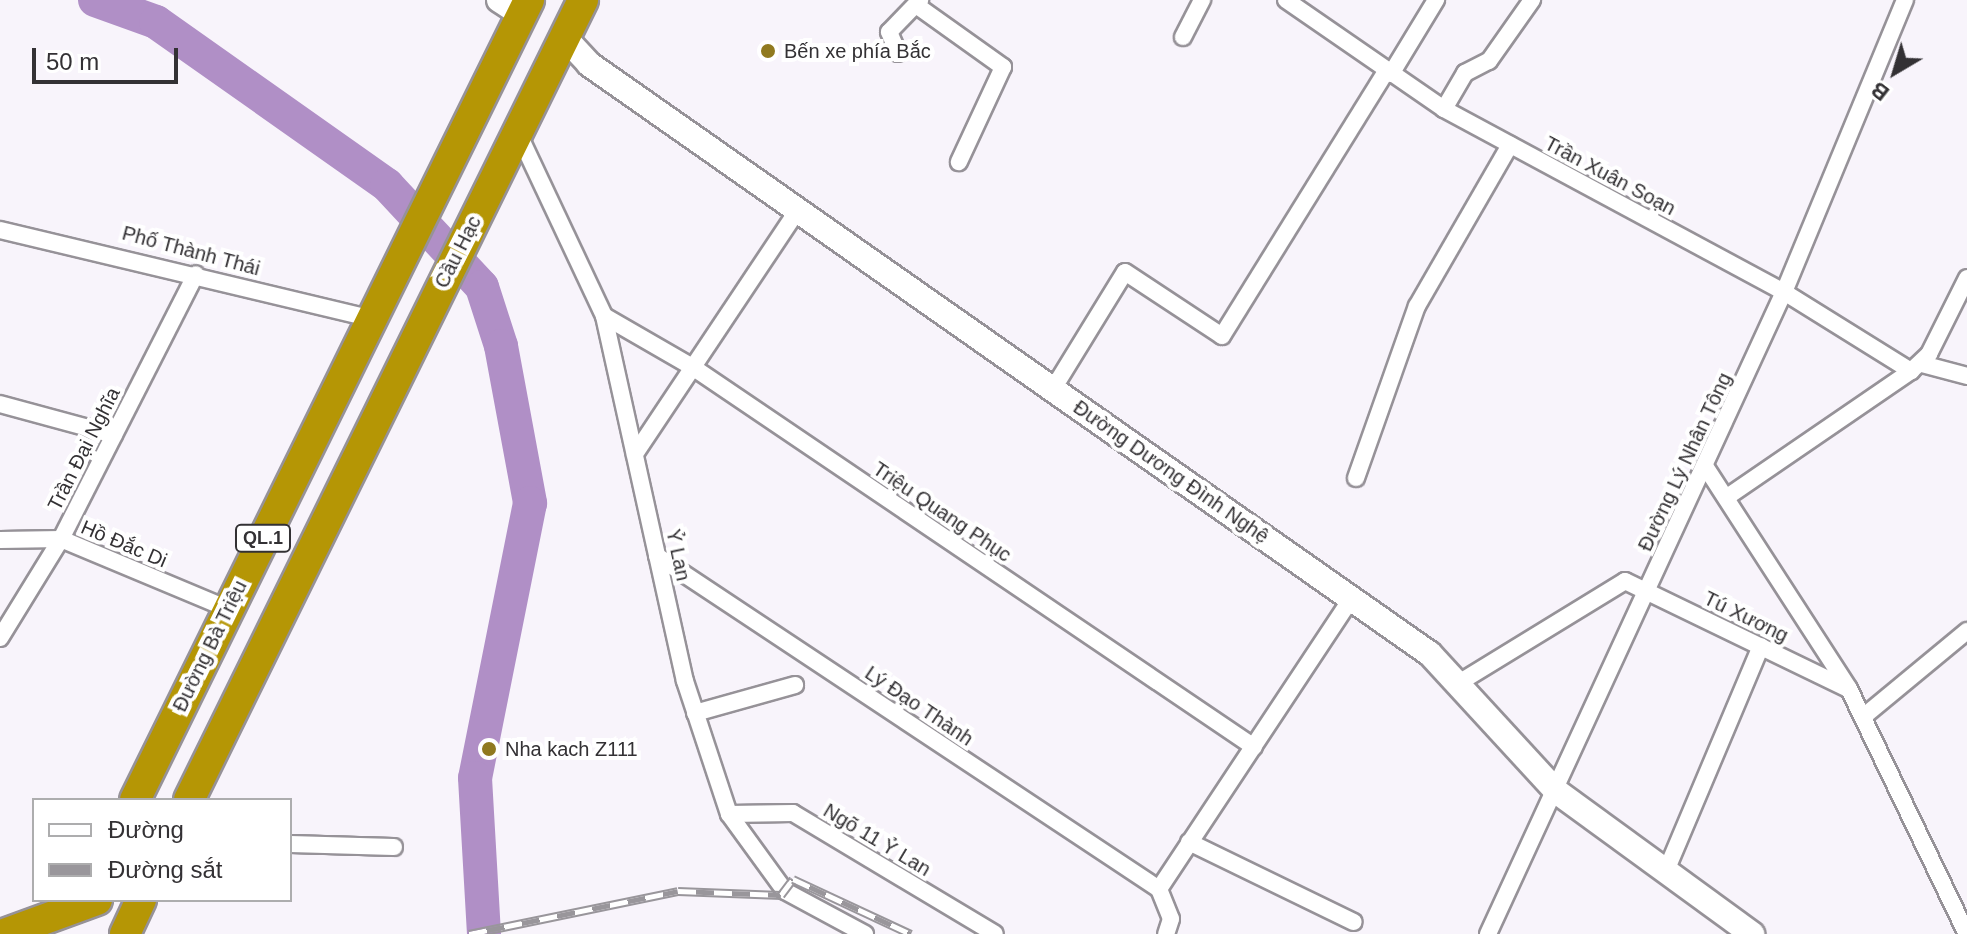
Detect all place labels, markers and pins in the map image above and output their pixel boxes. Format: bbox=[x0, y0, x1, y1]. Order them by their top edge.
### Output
place label: Bến xe phía Bắc bbox=[784, 39, 931, 63]
marker: Bến xe phía Bắc bbox=[759, 42, 777, 60]
place label: Nha kach Z111 bbox=[505, 737, 638, 761]
marker: Nha kach Z111 bbox=[480, 740, 498, 758]

